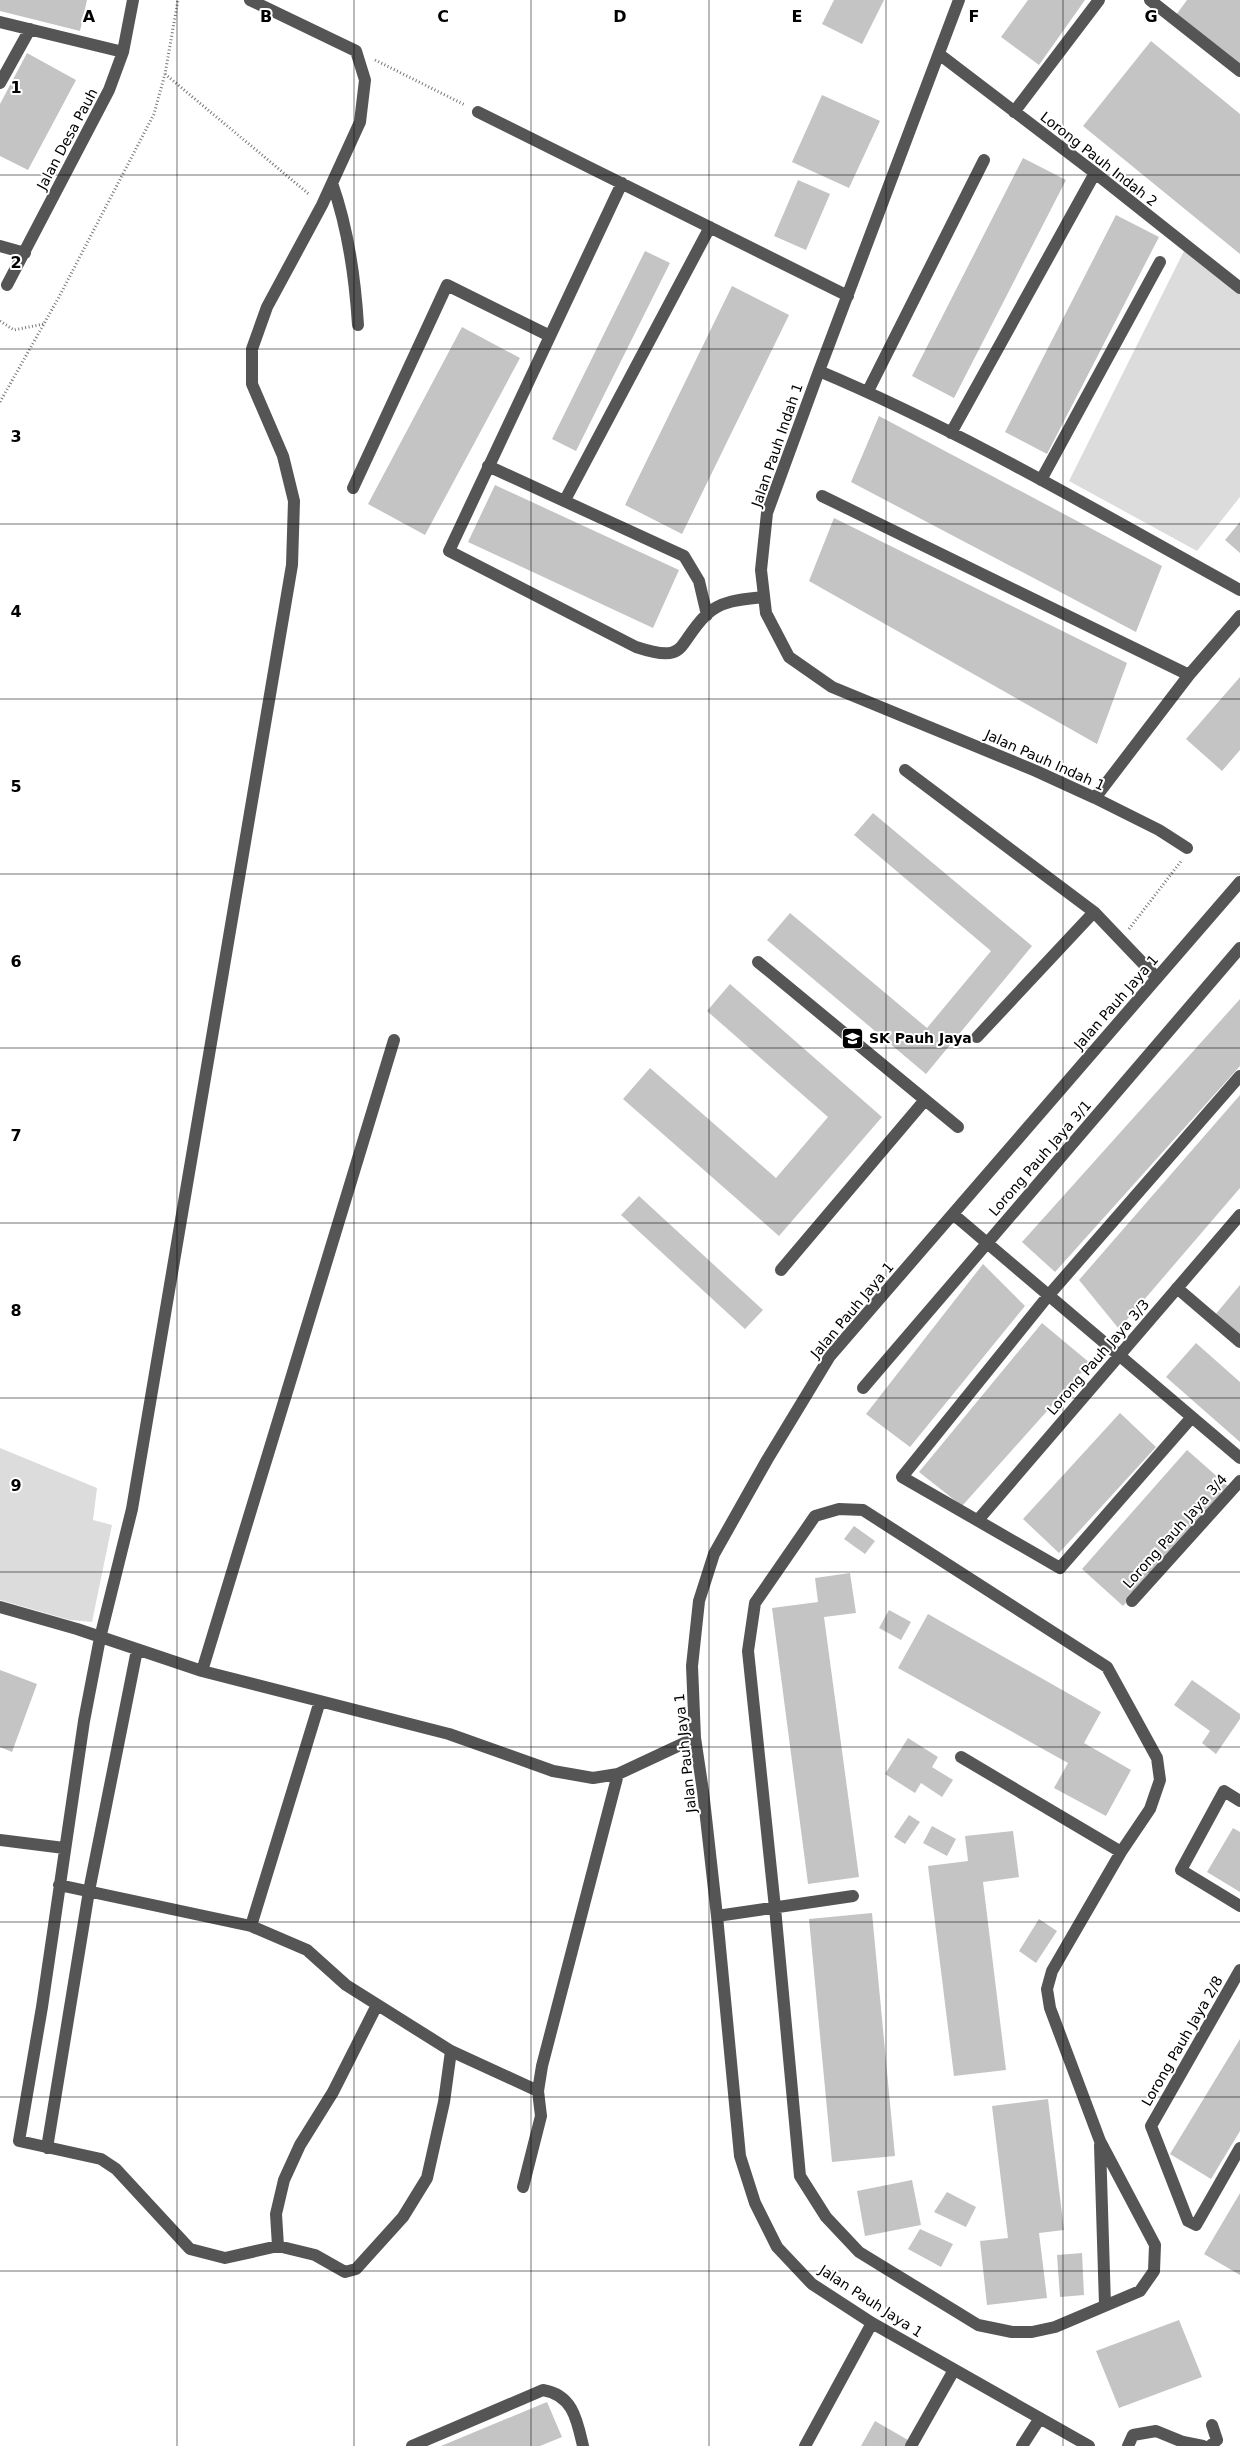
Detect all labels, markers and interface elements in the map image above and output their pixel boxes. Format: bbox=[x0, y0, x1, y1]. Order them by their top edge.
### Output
text: A bbox=[83, 7, 96, 26]
text: B bbox=[260, 7, 272, 26]
text: C bbox=[437, 7, 449, 26]
text: D bbox=[613, 7, 627, 26]
text: E bbox=[792, 7, 802, 26]
text: F bbox=[969, 7, 979, 26]
text: G bbox=[1144, 7, 1158, 26]
text: 1 bbox=[10, 78, 22, 97]
street label: Jalan Desa Pauh bbox=[33, 86, 100, 193]
street label: Lorong Pauh Indah 2 bbox=[1037, 108, 1161, 210]
text: 2 bbox=[10, 253, 22, 272]
street label: Jalan Pauh Indah 1 bbox=[748, 381, 806, 510]
text: 3 bbox=[10, 427, 22, 446]
text: 4 bbox=[10, 602, 22, 621]
street label: Jalan Pauh Indah 1 bbox=[982, 726, 1108, 794]
text: 5 bbox=[10, 777, 22, 796]
street label: Jalan Pauh Jaya 1 bbox=[1070, 951, 1161, 1053]
text: 6 bbox=[10, 952, 22, 971]
school or university icon: SK Pauh Jaya bbox=[841, 1026, 865, 1050]
place label: SK Pauh Jaya bbox=[869, 1030, 972, 1046]
street label: Lorong Pauh Jaya 3/1 bbox=[986, 1097, 1094, 1219]
text: 7 bbox=[10, 1126, 22, 1145]
street label: Jalan Pauh Jaya 1 bbox=[807, 1259, 897, 1362]
street label: Lorong Pauh Jaya 3/3 bbox=[1044, 1296, 1152, 1418]
text: 8 bbox=[10, 1301, 22, 1320]
street label: Lorong Pauh Jaya 3/4 bbox=[1120, 1471, 1230, 1591]
text: 9 bbox=[10, 1476, 22, 1495]
street label: Jalan Pauh Jaya 1 bbox=[671, 1692, 699, 1815]
street label: Lorong Pauh Jaya 2/8 bbox=[1138, 1973, 1226, 2109]
street label: Jalan Pauh Jaya 1 bbox=[815, 2261, 926, 2340]

